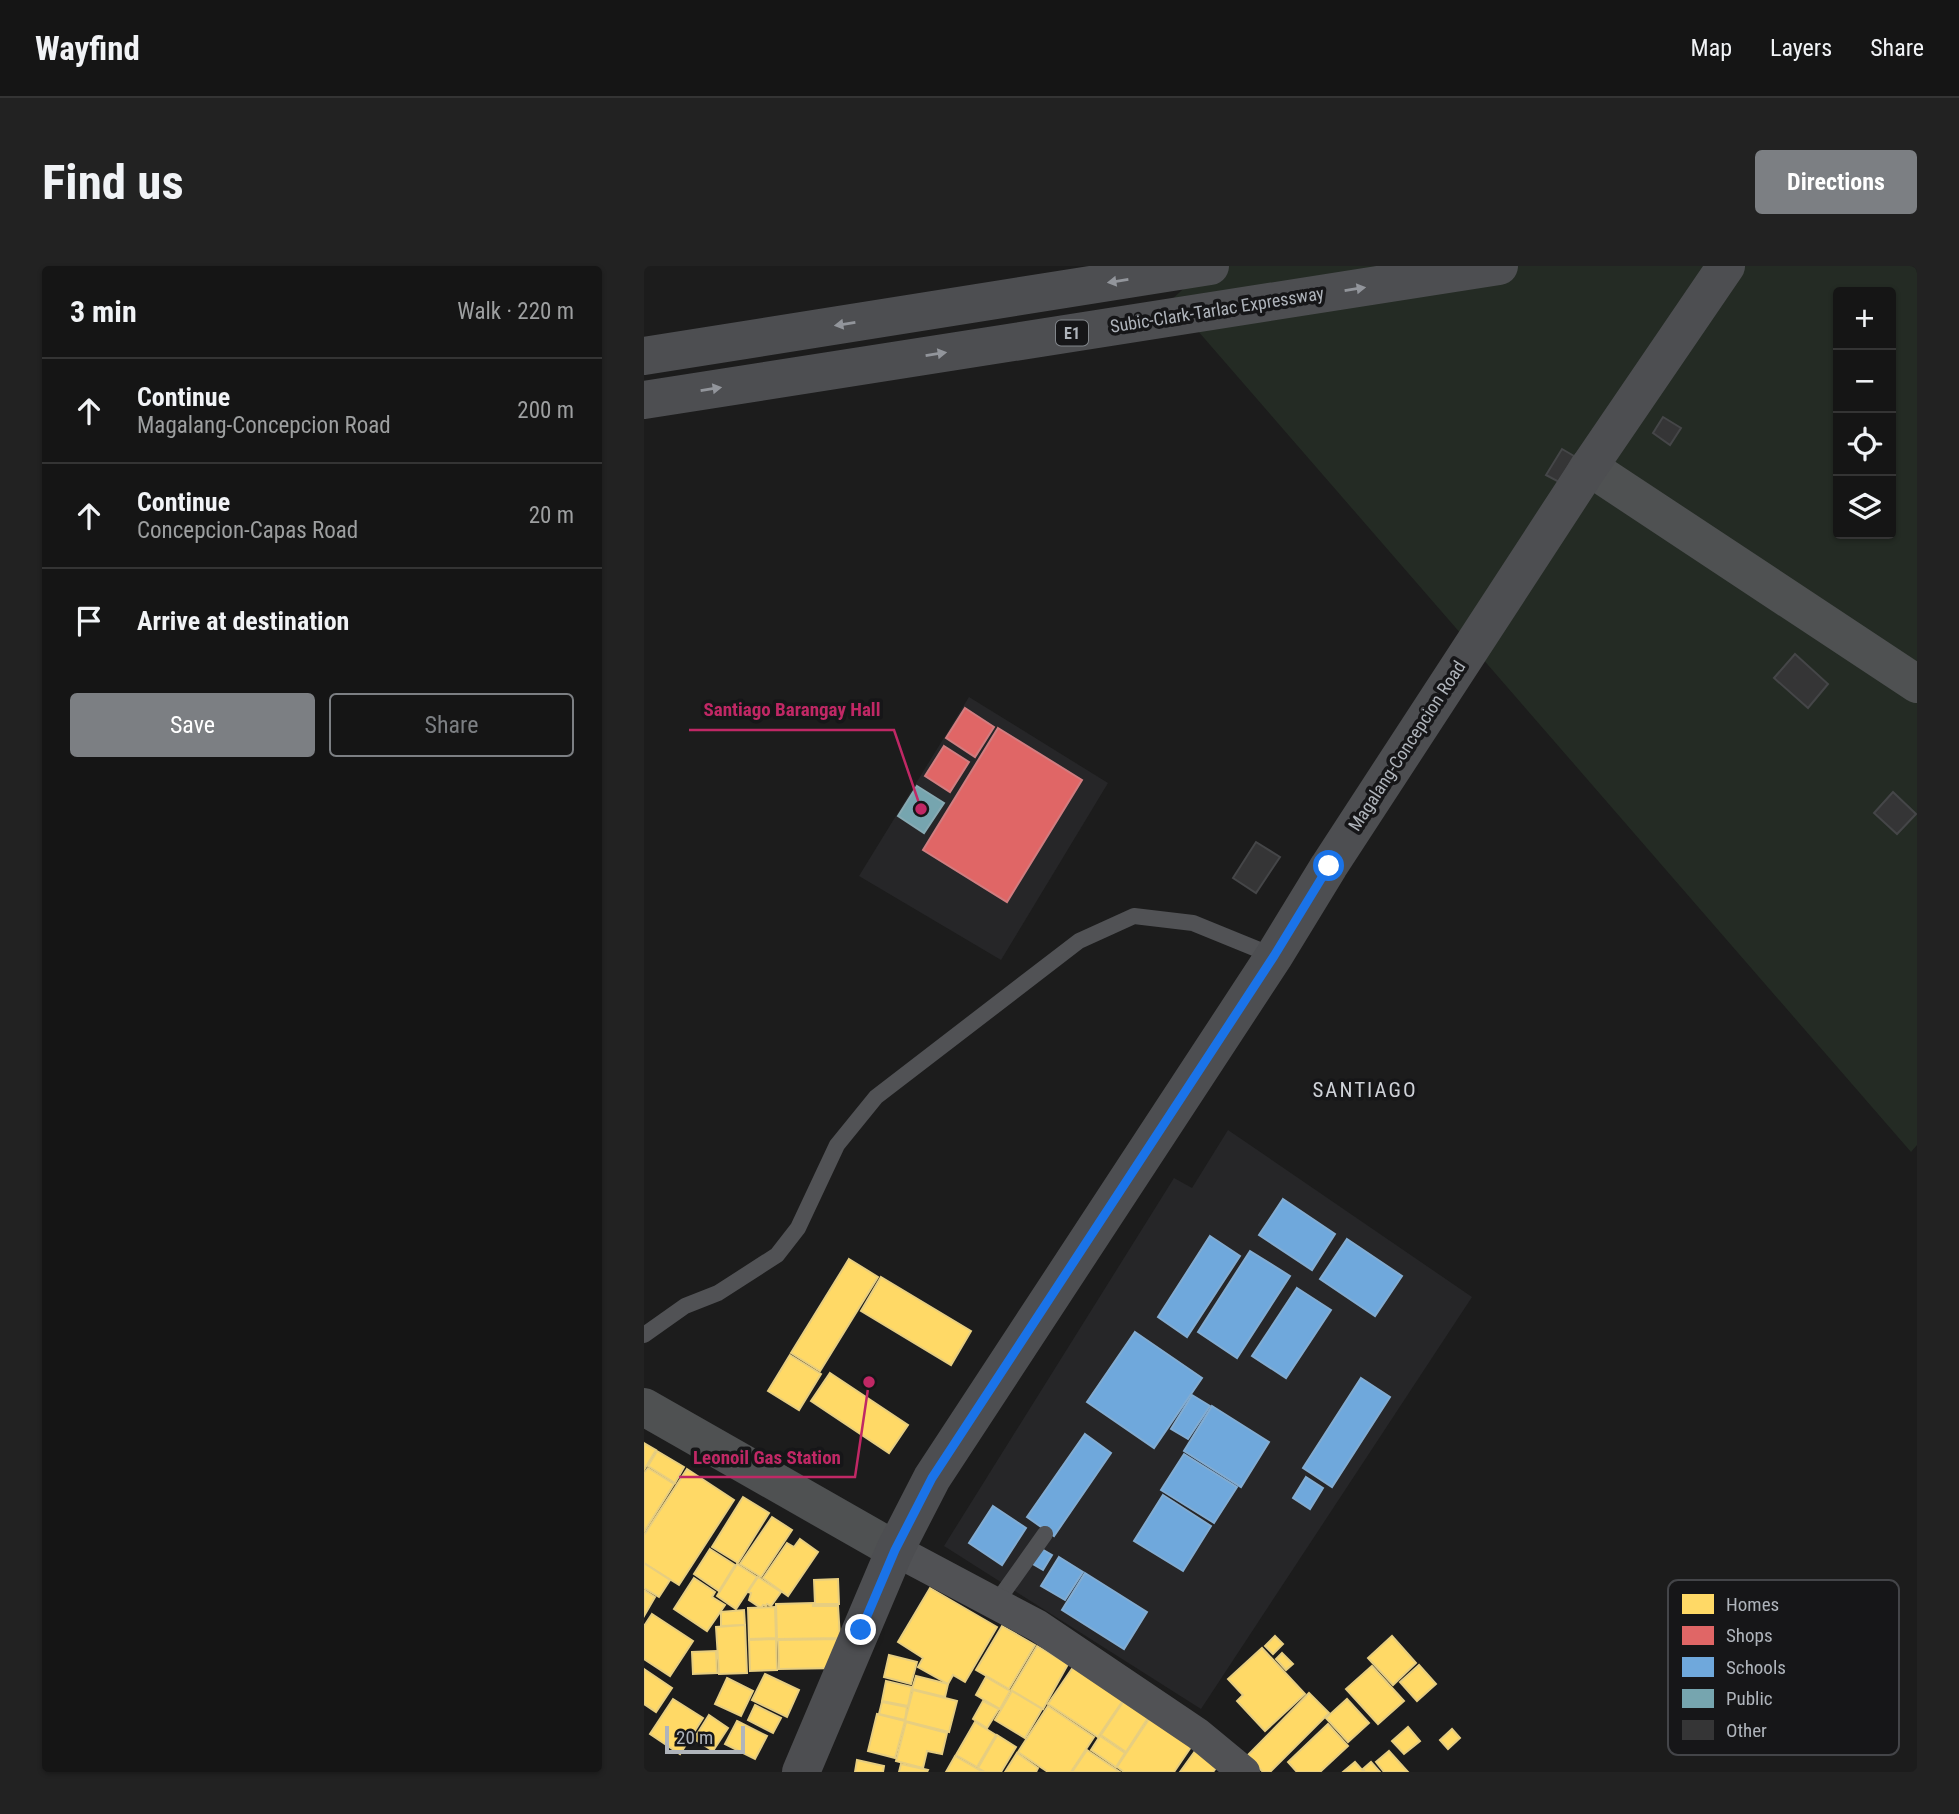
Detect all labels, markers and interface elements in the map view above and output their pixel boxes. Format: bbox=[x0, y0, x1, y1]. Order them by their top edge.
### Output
text: Wayfind bbox=[35, 29, 140, 68]
text: Map bbox=[1691, 34, 1732, 62]
text: Layers bbox=[1770, 34, 1832, 62]
text: Share bbox=[1870, 34, 1924, 62]
button: Directions bbox=[1755, 150, 1917, 214]
text: Find us bbox=[42, 154, 184, 211]
one-way arrow bbox=[1107, 276, 1129, 287]
street label: Subic-Clark-Tarlac Expressway bbox=[1109, 282, 1326, 337]
one-way arrow bbox=[1344, 283, 1366, 294]
map controls bbox=[1833, 287, 1896, 539]
button: + bbox=[1833, 287, 1896, 350]
text: 3 min bbox=[70, 294, 137, 329]
text: Walk · 220 m bbox=[457, 298, 574, 325]
one-way arrow bbox=[834, 319, 856, 330]
road number: E1 bbox=[1056, 320, 1088, 346]
one-way arrow bbox=[925, 348, 947, 359]
button: − bbox=[1833, 350, 1896, 413]
text: Continue bbox=[137, 382, 230, 412]
one-way arrow bbox=[701, 383, 723, 394]
icon: ahead bbox=[70, 392, 108, 430]
text: 200 m bbox=[517, 397, 574, 424]
text: Magalang-Concepcion Road bbox=[137, 412, 391, 439]
button: locate bbox=[1833, 413, 1896, 476]
button: layers bbox=[1833, 476, 1896, 539]
text: Continue bbox=[137, 487, 230, 517]
icon: ahead bbox=[70, 497, 108, 535]
text: 20 m bbox=[529, 502, 574, 529]
text: Concepcion-Capas Road bbox=[137, 517, 358, 544]
icon: arrive bbox=[70, 602, 108, 640]
text: Arrive at destination bbox=[137, 606, 349, 636]
street label: Magalang-Concepcion Road bbox=[1344, 657, 1469, 835]
callout: Santiago Barangay Hall bbox=[689, 690, 894, 730]
button: Save bbox=[70, 693, 315, 757]
button: Share bbox=[329, 693, 574, 757]
text: Santiago Barangay Hall bbox=[704, 698, 880, 721]
route start bbox=[1313, 850, 1344, 881]
district label: SANTIAGO bbox=[1312, 1078, 1418, 1102]
callout: Leonoil Gas Station bbox=[679, 1437, 855, 1477]
text: Leonoil Gas Station bbox=[693, 1446, 841, 1469]
legend bbox=[1668, 1580, 1899, 1755]
text: Homes bbox=[1726, 1593, 1779, 1616]
route end bbox=[845, 1614, 876, 1645]
text: Shops bbox=[1726, 1624, 1773, 1647]
text: Schools bbox=[1726, 1656, 1786, 1679]
text: Public bbox=[1726, 1687, 1773, 1710]
text: Other bbox=[1726, 1719, 1767, 1742]
scale bar bbox=[665, 1723, 746, 1755]
text: 20 m bbox=[676, 1726, 713, 1749]

